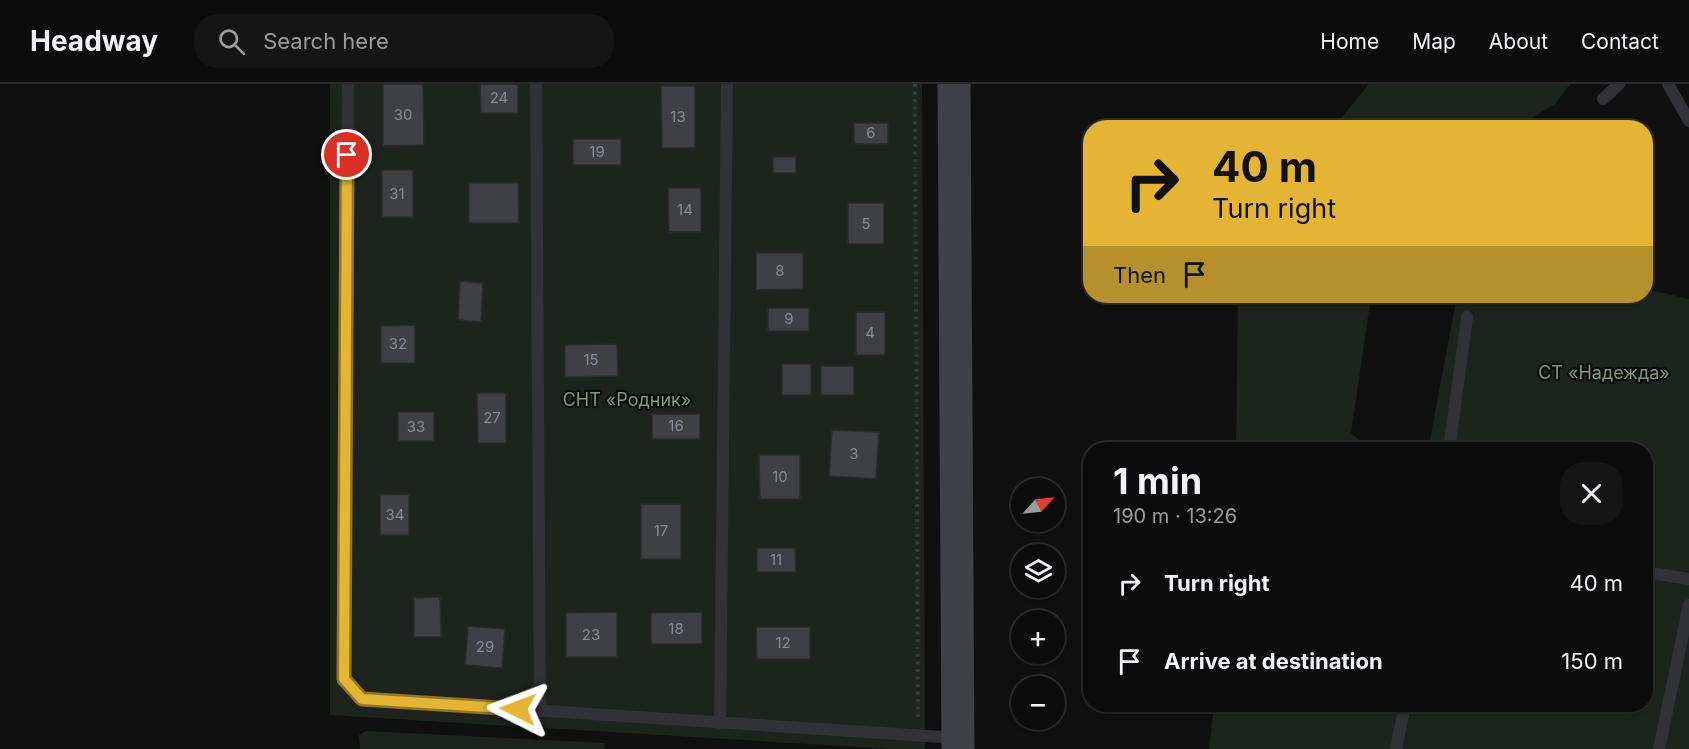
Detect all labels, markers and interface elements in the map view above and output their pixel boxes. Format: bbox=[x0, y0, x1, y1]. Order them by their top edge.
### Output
search box bbox=[194, 14, 614, 68]
text: Headway bbox=[30, 24, 158, 58]
icon: search bbox=[215, 25, 248, 58]
text: Search here bbox=[263, 28, 389, 54]
text: Home bbox=[1320, 29, 1379, 54]
text: Map bbox=[1412, 29, 1456, 54]
text: About bbox=[1489, 29, 1548, 54]
text: Contact bbox=[1581, 29, 1659, 54]
house number: 24 bbox=[490, 88, 508, 107]
house number: 30 bbox=[394, 105, 412, 124]
house number: 13 bbox=[670, 107, 686, 126]
house number: 6 bbox=[866, 123, 876, 142]
pin bbox=[321, 129, 372, 180]
icon: arrive bbox=[330, 138, 363, 171]
text: 40 m bbox=[1212, 141, 1317, 192]
house number: 19 bbox=[589, 142, 605, 161]
icon: right bbox=[1113, 144, 1191, 222]
house number: 31 bbox=[389, 184, 405, 203]
text: Turn right bbox=[1212, 192, 1336, 225]
house number: 14 bbox=[677, 200, 693, 219]
house number: 5 bbox=[861, 214, 871, 233]
icon: arrive bbox=[1178, 258, 1211, 291]
house number: 8 bbox=[775, 261, 785, 280]
text: Then bbox=[1113, 262, 1166, 288]
house number: 9 bbox=[784, 309, 794, 328]
house number: 4 bbox=[865, 323, 875, 342]
house number: 32 bbox=[389, 334, 407, 353]
house number: 15 bbox=[583, 350, 599, 369]
park label: СТ «Надежда» bbox=[1538, 362, 1670, 383]
park label: СНТ «Родник» bbox=[563, 389, 691, 410]
house number: 27 bbox=[483, 408, 501, 427]
house number: 16 bbox=[668, 416, 684, 435]
house number: 33 bbox=[407, 417, 425, 436]
house number: 3 bbox=[849, 444, 859, 463]
text: 1 min bbox=[1113, 459, 1202, 503]
button: close bbox=[1560, 462, 1623, 525]
house number: 10 bbox=[772, 467, 788, 486]
north arrow bbox=[1011, 478, 1065, 532]
map controls bbox=[1011, 478, 1065, 730]
text: 190 m · 13:26 bbox=[1113, 504, 1237, 528]
house number: 34 bbox=[386, 505, 404, 524]
house number: 17 bbox=[654, 521, 668, 540]
button: layers bbox=[1011, 544, 1065, 598]
house number: 11 bbox=[770, 550, 782, 569]
icon: right bbox=[1113, 567, 1146, 600]
text: Turn right bbox=[1164, 570, 1270, 596]
text: 40 m bbox=[1569, 570, 1623, 596]
button: + bbox=[1011, 610, 1065, 664]
house number: 18 bbox=[668, 619, 684, 638]
house number: 23 bbox=[582, 625, 600, 644]
house number: 12 bbox=[775, 633, 791, 652]
house number: 29 bbox=[476, 637, 494, 656]
icon: arrive bbox=[1113, 645, 1146, 678]
text: Arrive at destination bbox=[1164, 648, 1383, 674]
text: 150 m bbox=[1561, 648, 1623, 674]
button: − bbox=[1011, 676, 1065, 730]
position arrow bbox=[486, 677, 550, 741]

